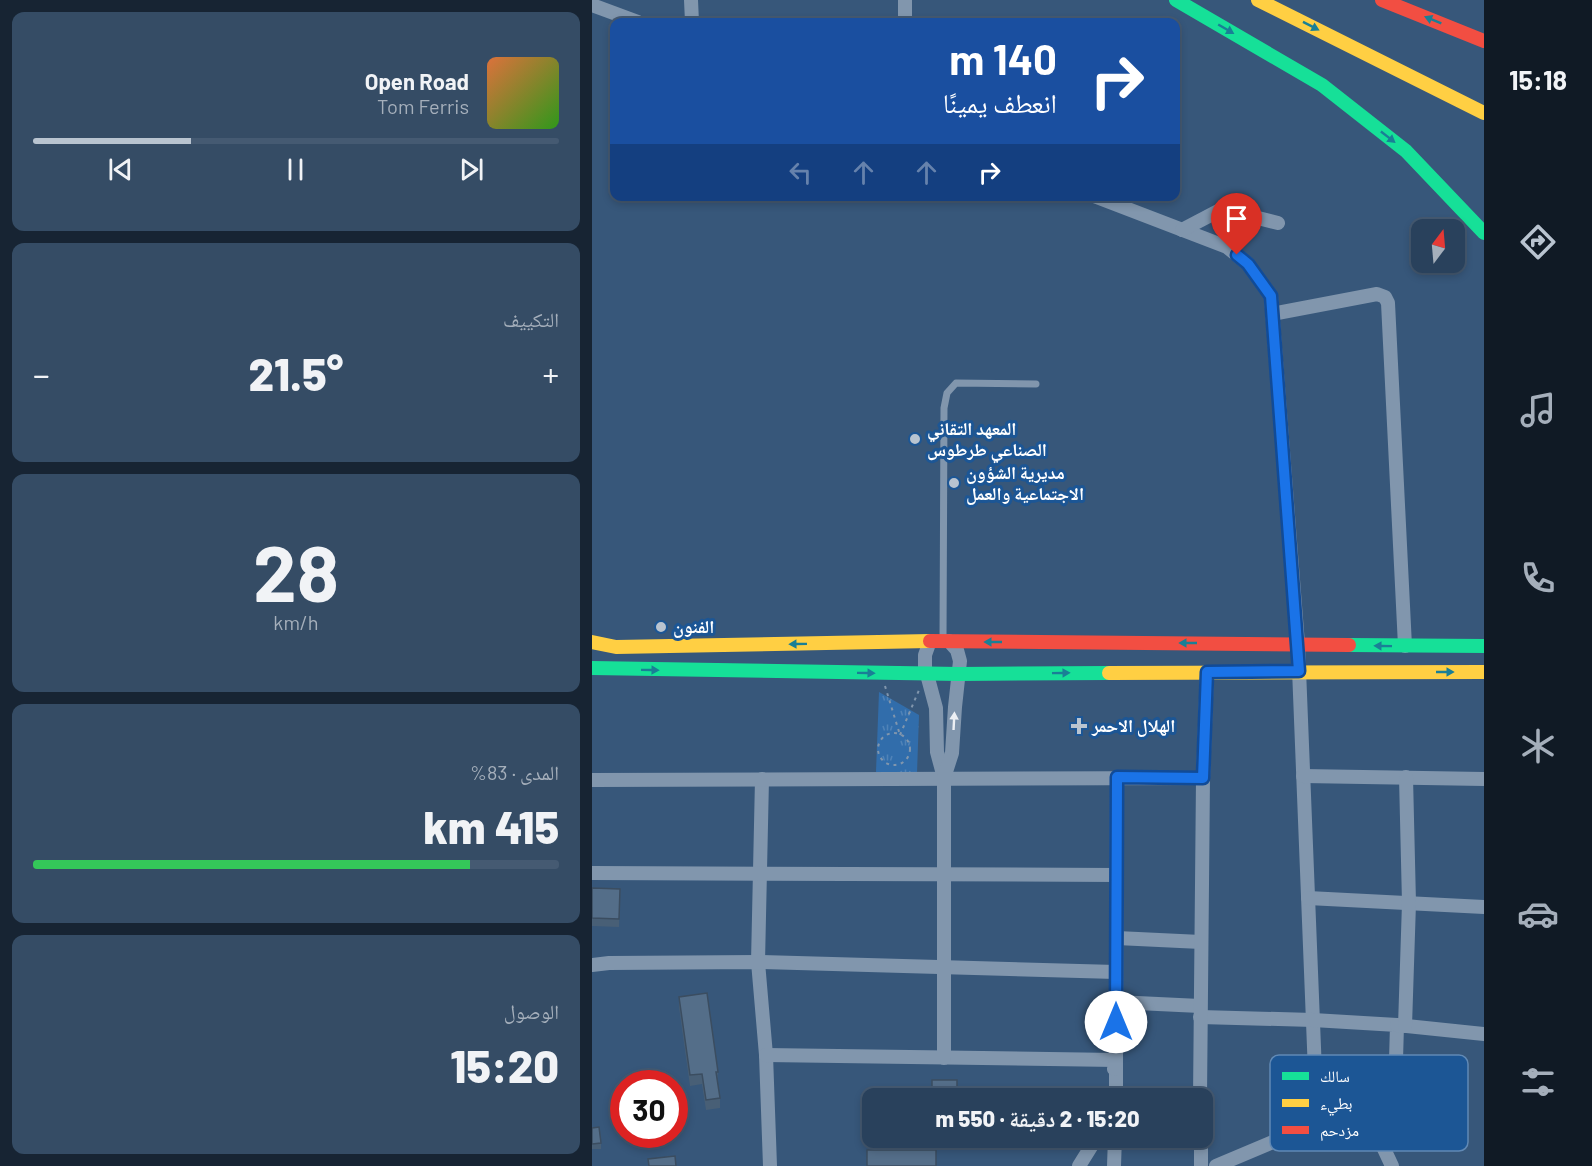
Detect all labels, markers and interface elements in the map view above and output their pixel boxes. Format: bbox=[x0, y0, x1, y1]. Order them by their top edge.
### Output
one-way arrow bbox=[1423, 15, 1441, 25]
one-way arrow bbox=[1302, 21, 1319, 31]
one-way arrow bbox=[1218, 24, 1234, 35]
text: 140 m bbox=[949, 33, 1057, 83]
icon: right bbox=[1078, 42, 1156, 120]
text: 15:18 bbox=[1509, 63, 1567, 95]
text: Open Road bbox=[365, 68, 469, 94]
text: انعطف يمينًا bbox=[943, 86, 1057, 118]
text: Tom Ferris bbox=[377, 94, 469, 118]
one-way arrow bbox=[1380, 131, 1396, 144]
icon: previous bbox=[104, 153, 137, 186]
icon: pause bbox=[279, 153, 312, 186]
icon: next bbox=[455, 153, 488, 186]
icon: left bbox=[784, 156, 817, 189]
icon: ahead bbox=[847, 156, 880, 189]
icon: ahead bbox=[910, 156, 943, 189]
icon: right bbox=[973, 156, 1006, 189]
pin bbox=[1211, 193, 1262, 255]
icon: arrive bbox=[1220, 202, 1253, 235]
north arrow bbox=[1411, 219, 1465, 273]
map controls bbox=[1411, 219, 1465, 273]
icon: directions bbox=[1517, 221, 1559, 263]
text: التكييف bbox=[503, 307, 559, 331]
text: 21.5° bbox=[249, 346, 343, 400]
text: − bbox=[33, 354, 50, 394]
text: + bbox=[543, 354, 559, 394]
icon: music bbox=[1517, 389, 1559, 431]
place label: المعهد التقاني الصناعي طرطوس bbox=[927, 417, 1047, 464]
marker: المعهد التقاني الصناعي طرطوس bbox=[908, 432, 922, 446]
place label: مديرية الشؤون الاجتماعية والعمل bbox=[966, 461, 1084, 505]
marker: مديرية الشؤون الاجتماعية والعمل bbox=[947, 476, 961, 490]
text: 28 bbox=[253, 524, 339, 618]
icon: phone bbox=[1517, 557, 1559, 599]
text: km/h bbox=[273, 610, 319, 634]
place label: الفنون bbox=[673, 615, 714, 638]
marker: الفنون bbox=[654, 620, 668, 634]
one-way arrow bbox=[984, 637, 1003, 647]
one-way arrow bbox=[1179, 638, 1198, 648]
one-way arrow bbox=[789, 639, 808, 649]
one-way arrow bbox=[1374, 641, 1393, 650]
one-way arrow bbox=[641, 665, 660, 675]
one-way arrow bbox=[1436, 667, 1455, 677]
one-way arrow bbox=[857, 668, 876, 678]
one-way arrow bbox=[1052, 668, 1071, 678]
one-way arrow bbox=[949, 712, 959, 731]
place label: الهلال الاحمر bbox=[1091, 714, 1175, 737]
marker: الهلال الاحمر bbox=[1070, 717, 1088, 735]
icon: climate bbox=[1517, 725, 1559, 767]
text: المدى · 83% bbox=[470, 760, 559, 784]
text: 415 km bbox=[423, 799, 559, 853]
icon: car bbox=[1517, 893, 1559, 935]
position arrow bbox=[1084, 990, 1148, 1054]
text: الوصول bbox=[504, 999, 559, 1023]
text: 15:20 bbox=[450, 1038, 559, 1092]
legend bbox=[1270, 1055, 1468, 1151]
icon: filters bbox=[1517, 1061, 1559, 1103]
text: سالك bbox=[1320, 1066, 1350, 1085]
speed limit sign: 30 bbox=[610, 1070, 688, 1148]
text: بطيء bbox=[1320, 1093, 1352, 1116]
text: 15:20 · 2 دقيقة · 550 m bbox=[935, 1105, 1140, 1131]
text: مزدحم bbox=[1320, 1120, 1359, 1141]

